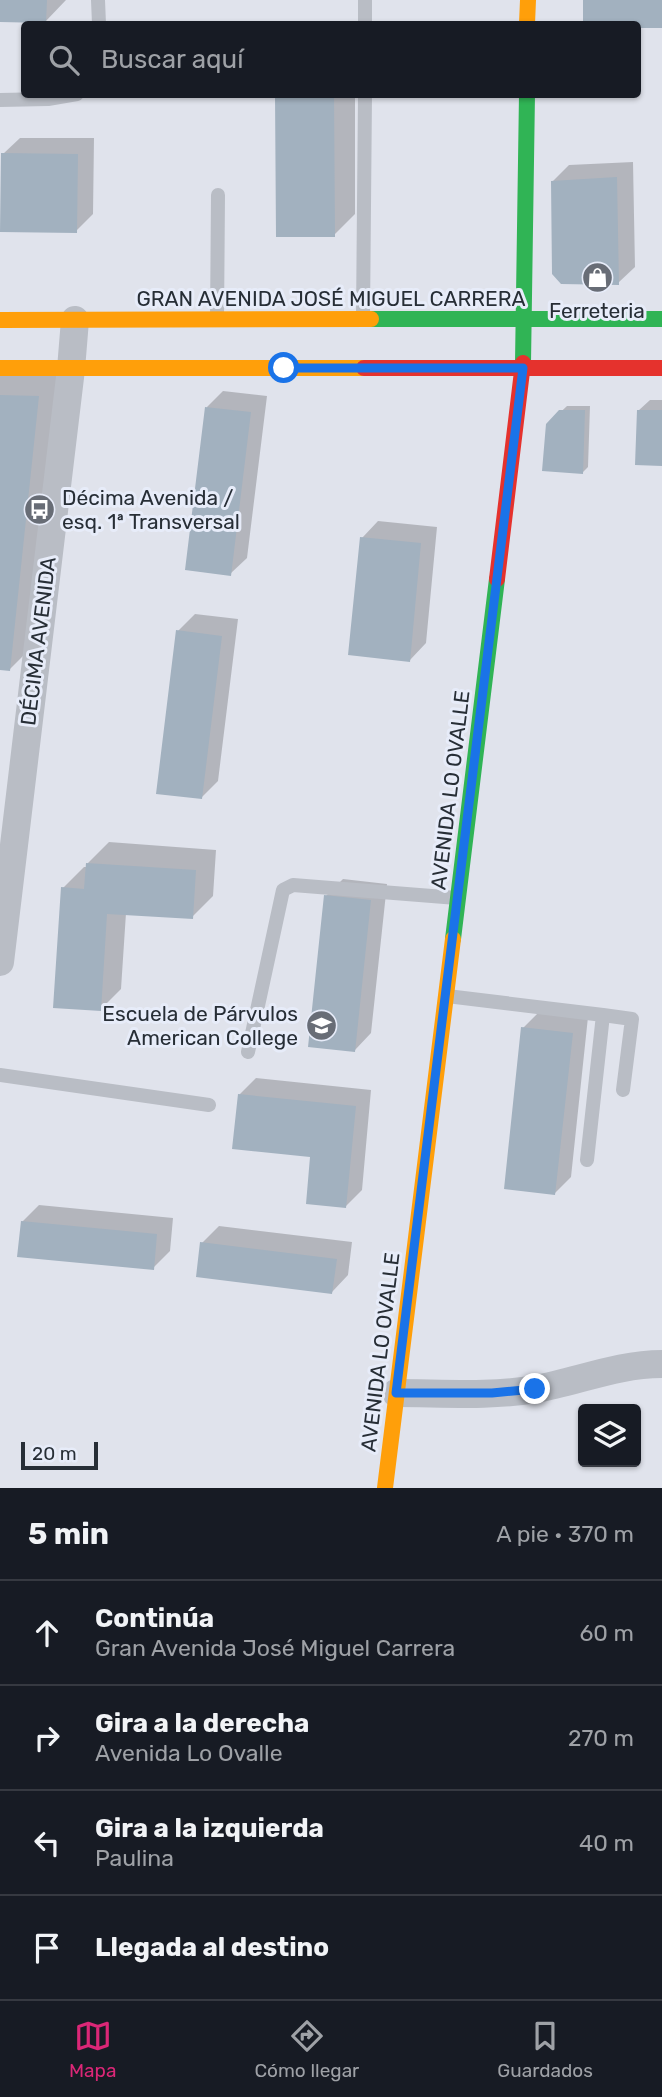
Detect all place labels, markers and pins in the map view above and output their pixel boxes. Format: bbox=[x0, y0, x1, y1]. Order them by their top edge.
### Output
shop icon: Ferreteria bbox=[580, 261, 614, 295]
place label: Ferreteria bbox=[549, 298, 645, 323]
place label: Décima Avenida / esq. 1ª Transversal bbox=[62, 485, 240, 534]
bus stop icon: Décima Avenida / esq. 1ª Transversal bbox=[22, 492, 56, 526]
place label: Escuela de Párvulos American College bbox=[102, 1001, 298, 1050]
school or university icon: Escuela de Párvulos American College bbox=[304, 1008, 338, 1042]

